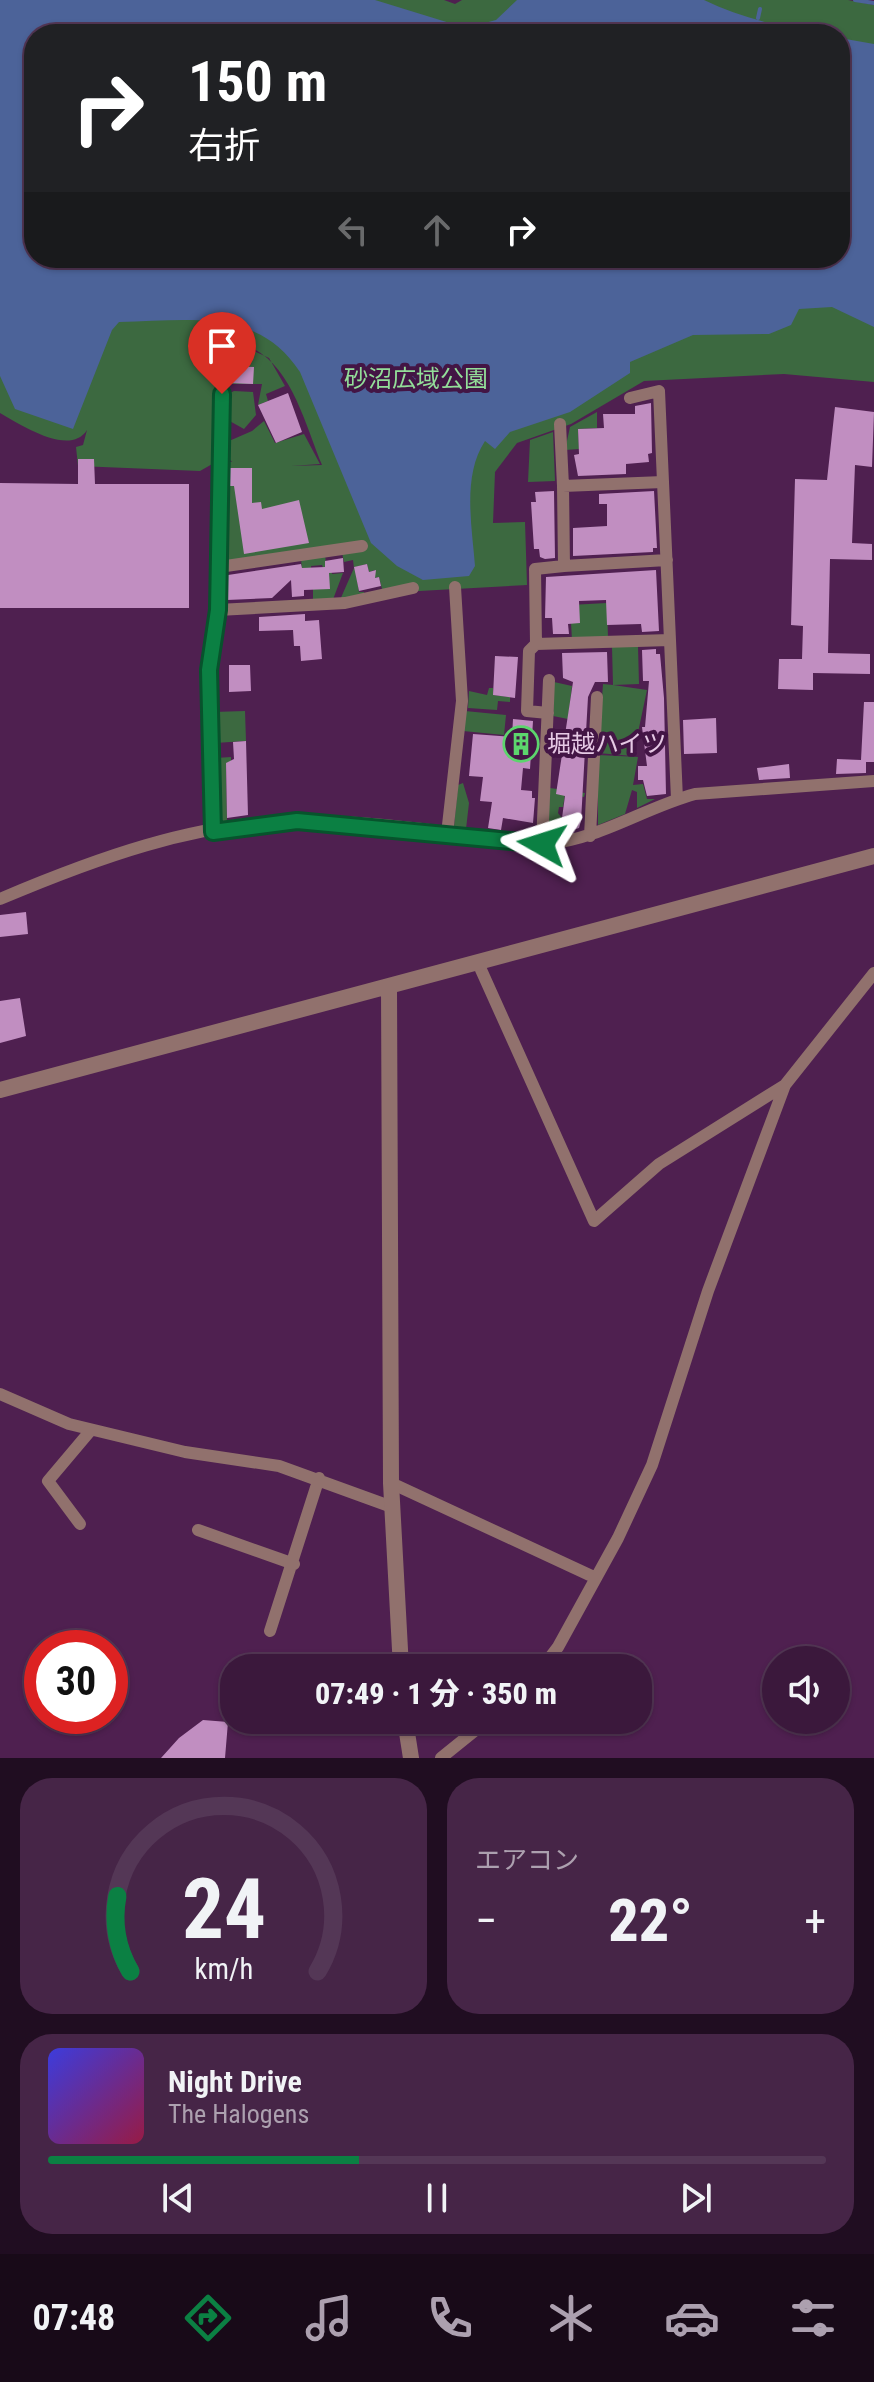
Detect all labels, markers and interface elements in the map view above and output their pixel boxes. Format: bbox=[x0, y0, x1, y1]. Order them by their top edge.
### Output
text: 150 m bbox=[188, 49, 327, 115]
icon: right bbox=[56, 56, 160, 160]
text: 右折 bbox=[188, 125, 260, 167]
icon: left bbox=[331, 208, 375, 252]
icon: ahead bbox=[415, 208, 459, 252]
icon: right bbox=[499, 208, 543, 252]
pin bbox=[188, 312, 256, 394]
icon: arrive bbox=[200, 324, 244, 368]
park label: 砂沼広域公園 bbox=[344, 365, 488, 393]
building icon: 堀越ハイツ bbox=[502, 725, 540, 763]
place label: 堀越ハイツ bbox=[547, 730, 667, 758]
position arrow bbox=[500, 802, 584, 886]
speed limit sign: 30 bbox=[24, 1630, 128, 1734]
map controls bbox=[762, 1646, 850, 1734]
button: sound bbox=[762, 1646, 850, 1734]
text: 07:49 · 1 分 · 350 m bbox=[315, 1676, 557, 1711]
text: エアコン bbox=[475, 1845, 579, 1875]
text: 24 bbox=[181, 1861, 266, 1958]
text: 22° bbox=[608, 1885, 693, 1956]
text: − bbox=[475, 1895, 497, 1947]
text: + bbox=[804, 1895, 826, 1947]
text: km/h bbox=[194, 1952, 253, 1986]
text: Night Drive bbox=[168, 2064, 302, 2099]
text: The Halogens bbox=[168, 2099, 309, 2129]
icon: previous bbox=[156, 2176, 200, 2220]
icon: pause bbox=[415, 2176, 459, 2220]
icon: next bbox=[674, 2176, 718, 2220]
icon: directions bbox=[180, 2290, 236, 2346]
icon: music bbox=[301, 2290, 357, 2346]
icon: phone bbox=[422, 2290, 478, 2346]
icon: climate bbox=[543, 2290, 599, 2346]
icon: car bbox=[664, 2290, 720, 2346]
icon: filters bbox=[785, 2290, 841, 2346]
text: 07:48 bbox=[33, 2297, 115, 2339]

